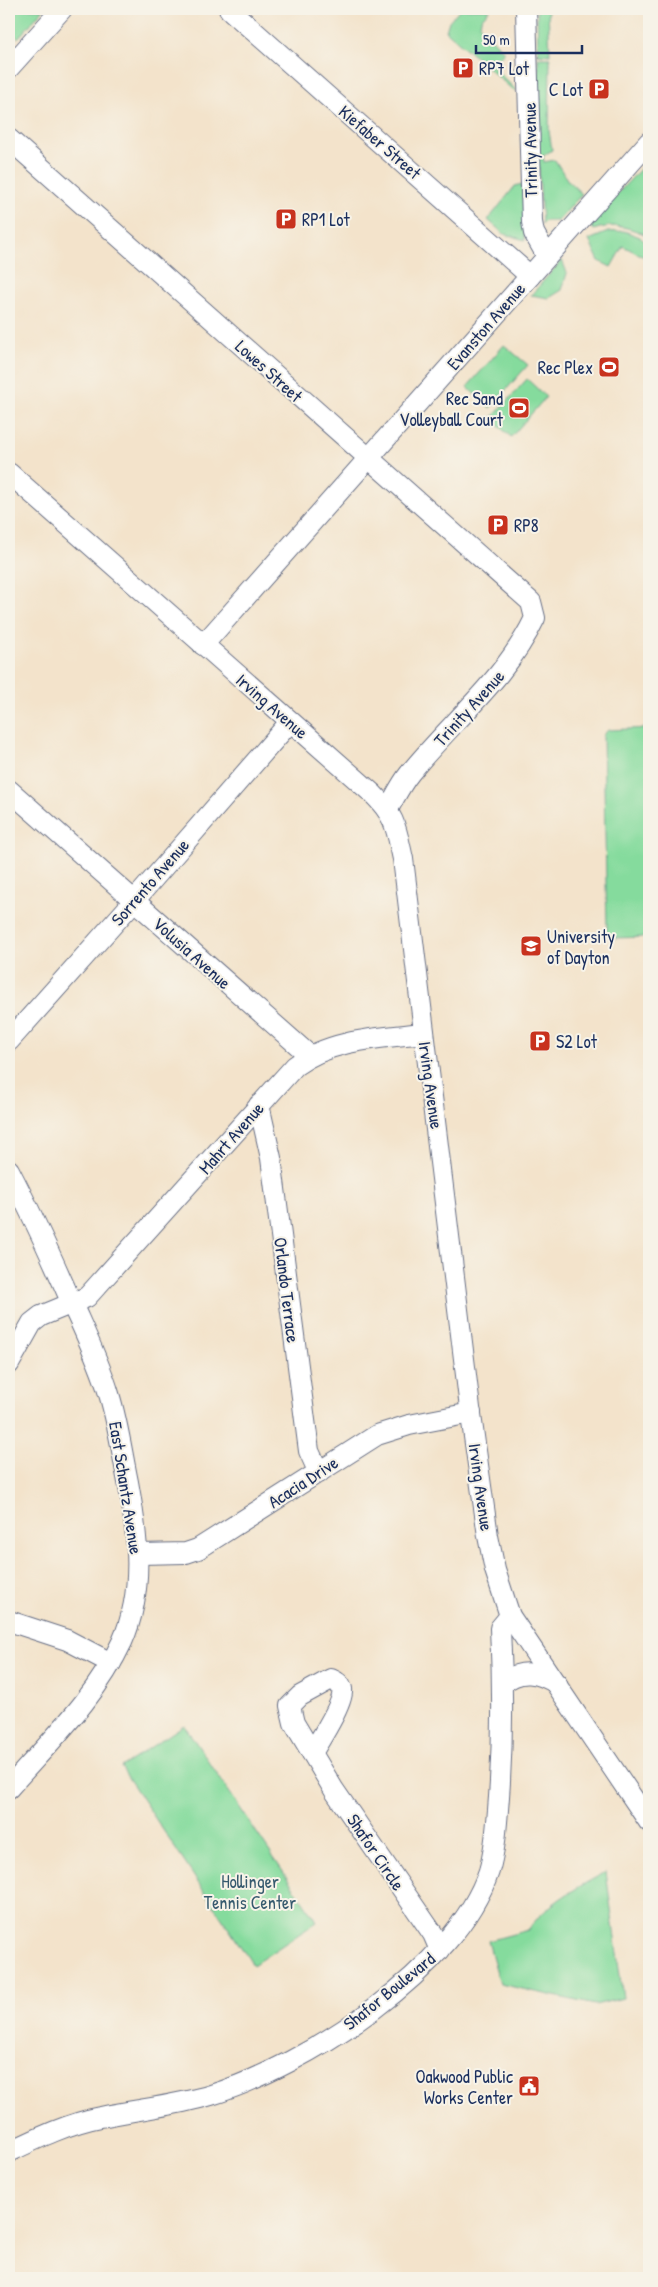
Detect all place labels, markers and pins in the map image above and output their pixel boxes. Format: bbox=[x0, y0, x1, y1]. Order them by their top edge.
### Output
parking icon: RP7 Lot bbox=[451, 56, 475, 80]
place label: RP7 Lot bbox=[479, 56, 530, 81]
place label: C Lot bbox=[549, 77, 584, 102]
parking icon: C Lot bbox=[587, 77, 611, 101]
parking icon: RP1 Lot bbox=[274, 207, 298, 231]
place label: RP1 Lot bbox=[302, 207, 350, 232]
place label: Rec Plex bbox=[538, 355, 593, 380]
sports icon: Rec Plex bbox=[597, 355, 621, 379]
place label: Rec Sand Volleyball Court bbox=[399, 386, 504, 432]
sports icon: Rec Sand Volleyball Court bbox=[507, 396, 531, 420]
parking icon: RP8 bbox=[486, 513, 510, 537]
place label: RP8 bbox=[514, 513, 539, 538]
place label: University of Dayton bbox=[547, 924, 616, 970]
school or university icon: University of Dayton bbox=[519, 934, 543, 958]
parking icon: S2 Lot bbox=[528, 1029, 552, 1053]
place label: S2 Lot bbox=[556, 1029, 598, 1054]
place label: Oakwood Public Works Center bbox=[415, 2064, 513, 2110]
public building icon: Oakwood Public Works Center bbox=[517, 2074, 541, 2098]

